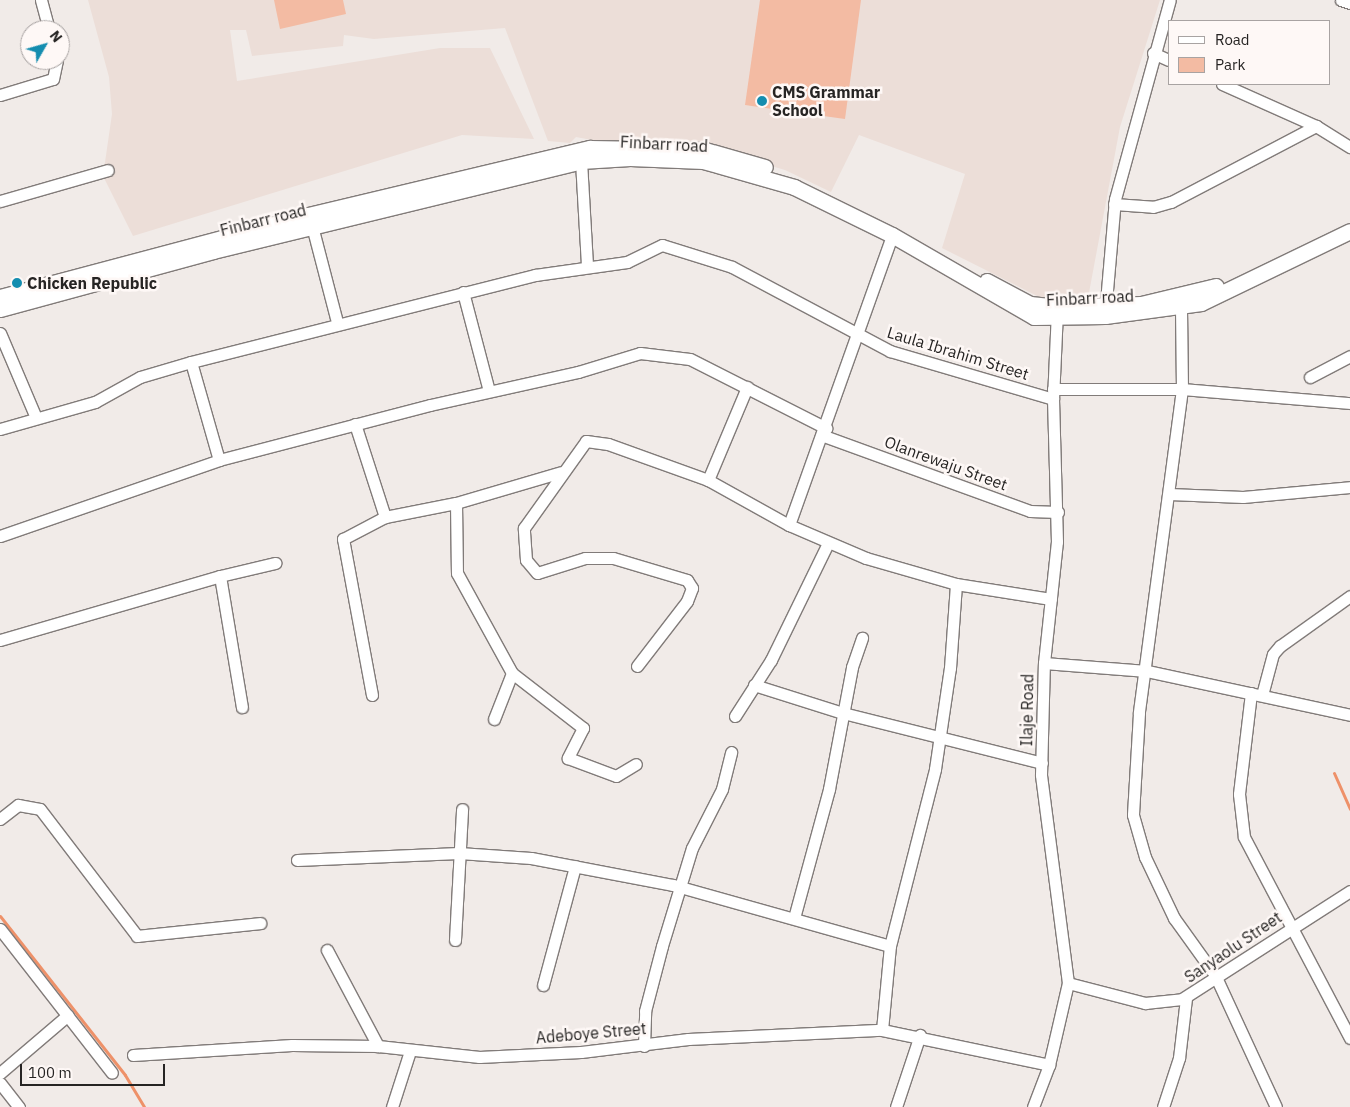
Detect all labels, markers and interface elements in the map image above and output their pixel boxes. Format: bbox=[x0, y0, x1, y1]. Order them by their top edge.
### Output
north arrow bbox=[20, 20, 70, 70]
legend bbox=[1168, 20, 1330, 85]
text: N bbox=[46, 27, 66, 46]
text: Road bbox=[1215, 30, 1250, 49]
text: Park bbox=[1215, 55, 1245, 74]
place label: CMS Grammar School bbox=[772, 82, 880, 120]
marker: CMS Grammar School bbox=[756, 95, 768, 107]
street label: Finbarr road bbox=[620, 132, 708, 156]
street label: Finbarr road bbox=[218, 200, 308, 240]
place label: Chicken Republic bbox=[27, 273, 157, 293]
marker: Chicken Republic bbox=[11, 277, 23, 289]
street label: Finbarr road bbox=[1046, 286, 1134, 310]
street label: Laula Ibrahim Street bbox=[885, 322, 1031, 384]
street label: Olanrewaju Street bbox=[882, 432, 1010, 494]
street label: Ilaje Road bbox=[1017, 674, 1037, 746]
street label: Sanyaolu Street bbox=[1181, 907, 1285, 987]
street label: Adeboye Street bbox=[535, 1019, 647, 1047]
scale bar bbox=[22, 1054, 168, 1086]
text: 100 m bbox=[28, 1063, 72, 1082]

